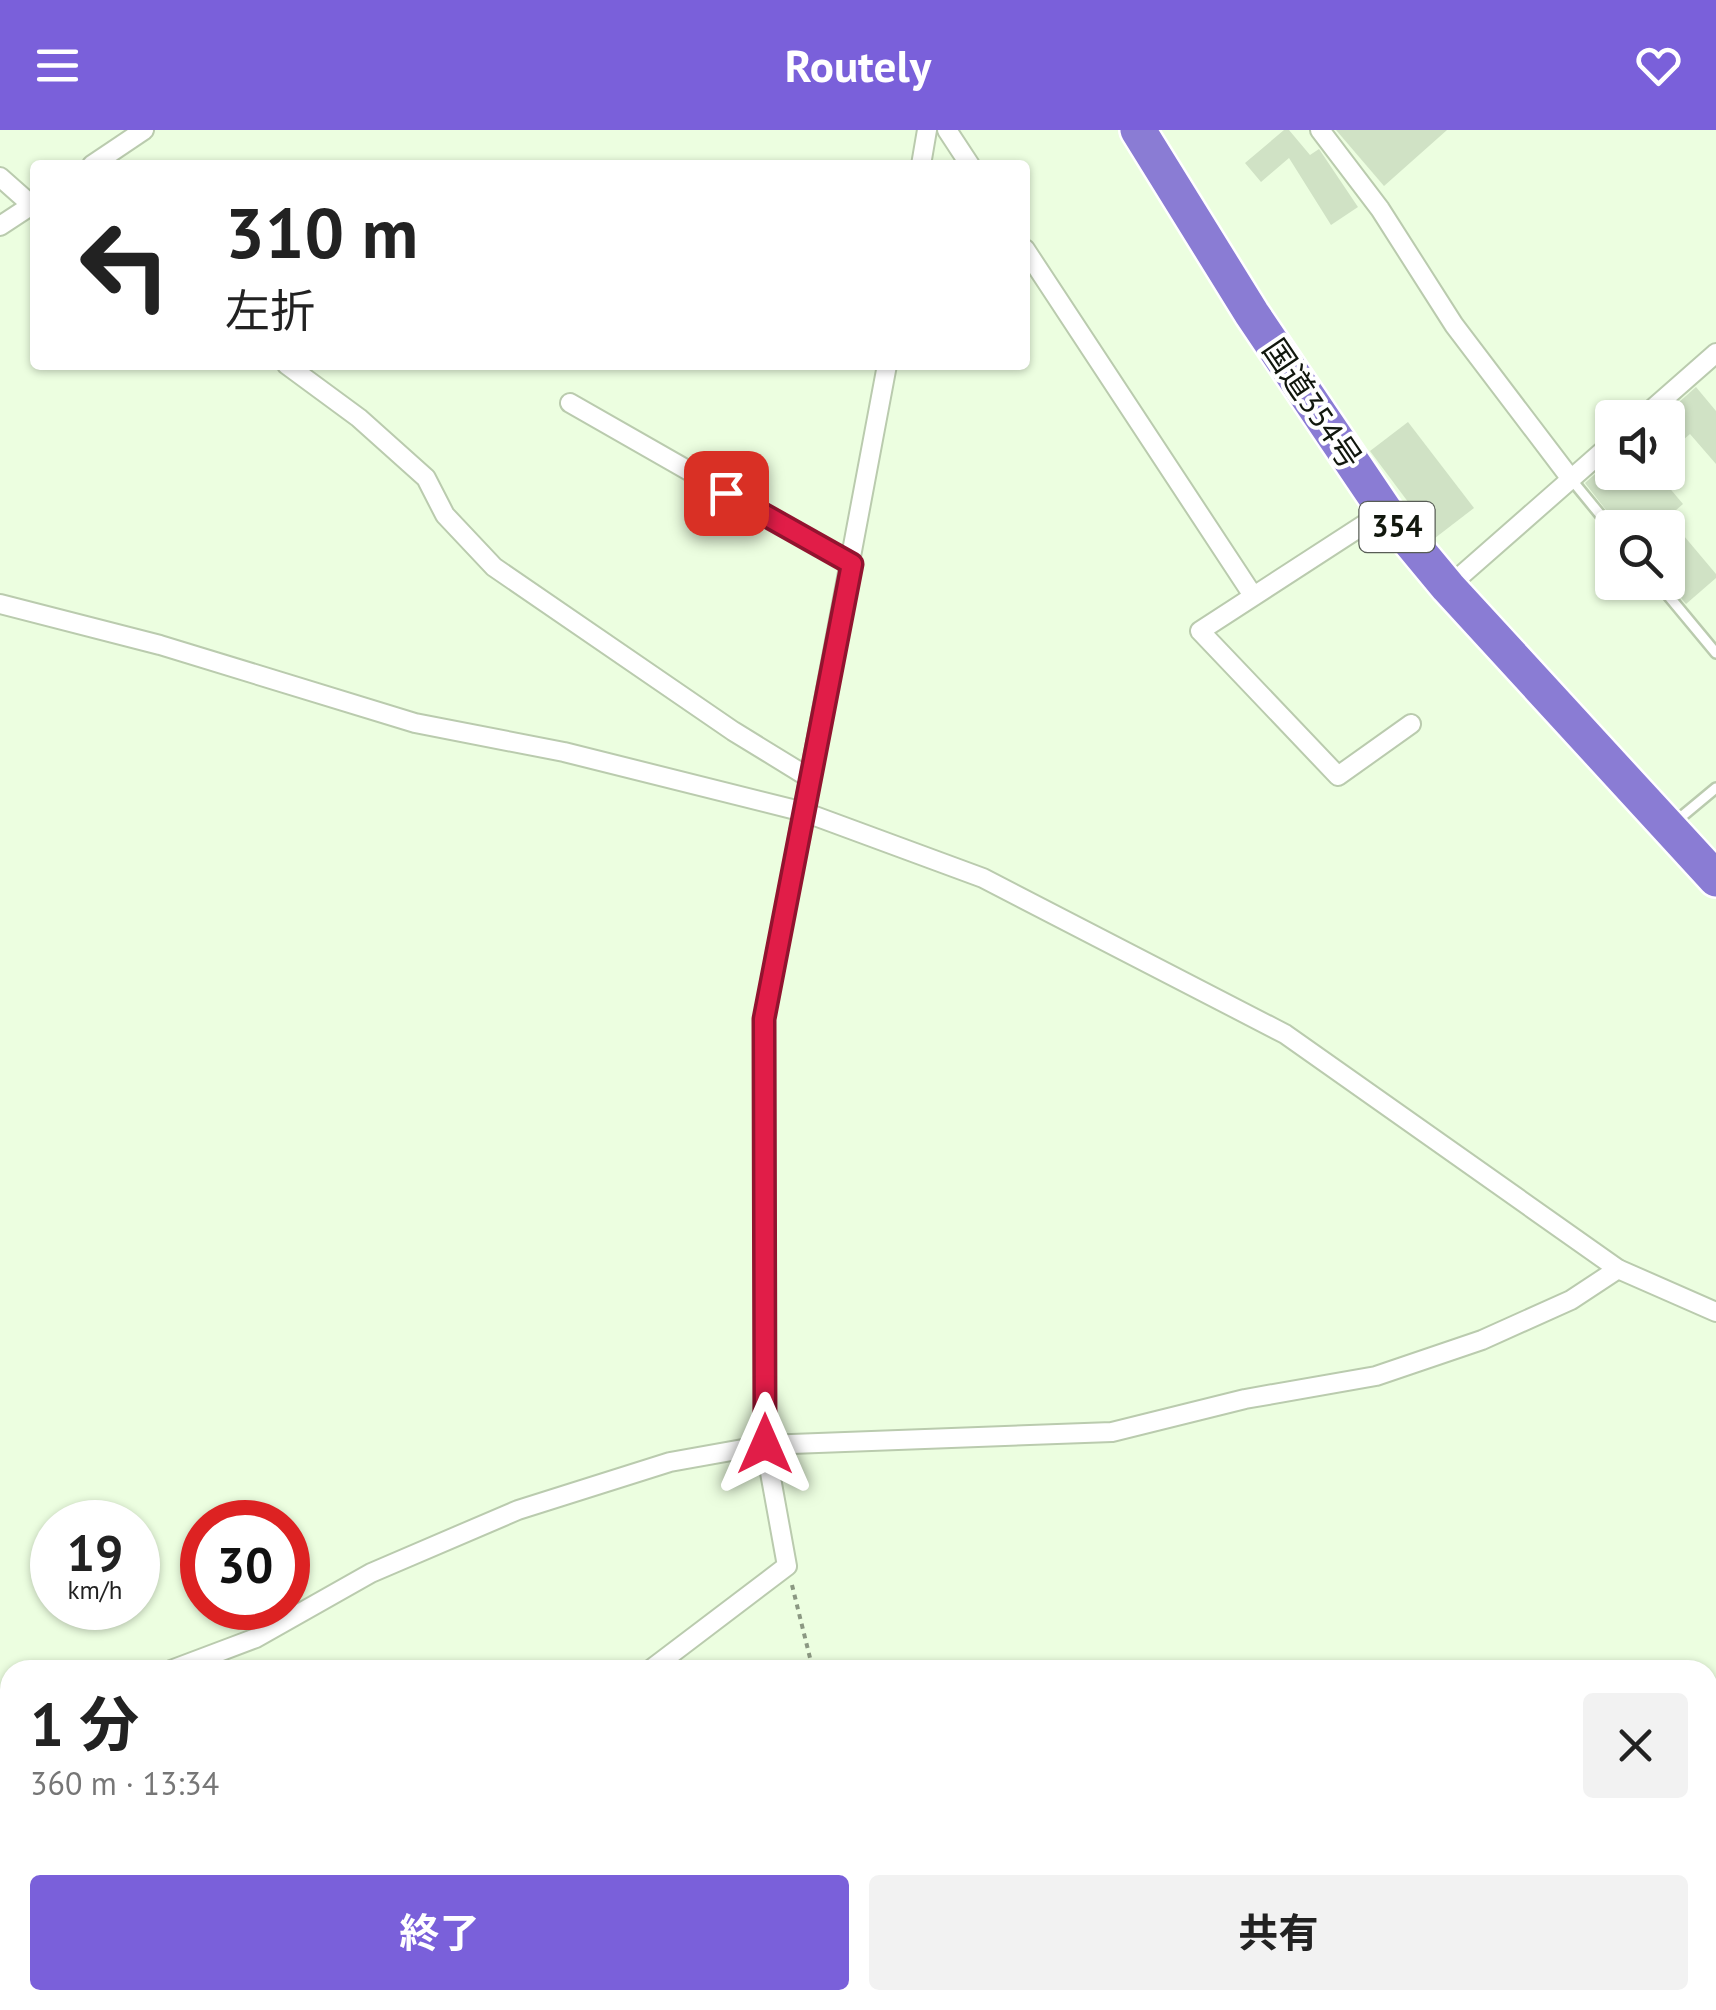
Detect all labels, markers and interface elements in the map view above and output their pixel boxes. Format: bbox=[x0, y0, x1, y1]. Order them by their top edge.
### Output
text: Routely bbox=[785, 36, 931, 94]
icon: menu bbox=[30, 38, 85, 93]
icon: heart bbox=[1631, 38, 1686, 93]
text: 310 m bbox=[225, 187, 418, 277]
icon: left bbox=[60, 200, 190, 330]
text: 左折 bbox=[225, 281, 315, 339]
street label: 国道354号 bbox=[1254, 330, 1372, 477]
map controls bbox=[1595, 400, 1685, 600]
button: sound bbox=[1595, 400, 1685, 490]
pin bbox=[684, 451, 769, 536]
icon: arrive bbox=[699, 466, 754, 521]
road number: 354 bbox=[1360, 502, 1434, 552]
button: search bbox=[1595, 510, 1685, 600]
position arrow bbox=[713, 1392, 817, 1496]
speed limit sign: 30 bbox=[180, 1500, 310, 1630]
text: 19 bbox=[67, 1520, 123, 1585]
text: km/h bbox=[68, 1574, 122, 1606]
text: 1 分 bbox=[30, 1685, 139, 1763]
button: close bbox=[1583, 1693, 1688, 1798]
text: 360 m · 13:34 bbox=[30, 1762, 219, 1804]
button: 終了 bbox=[30, 1875, 849, 1990]
button: 共有 bbox=[869, 1875, 1688, 1990]

